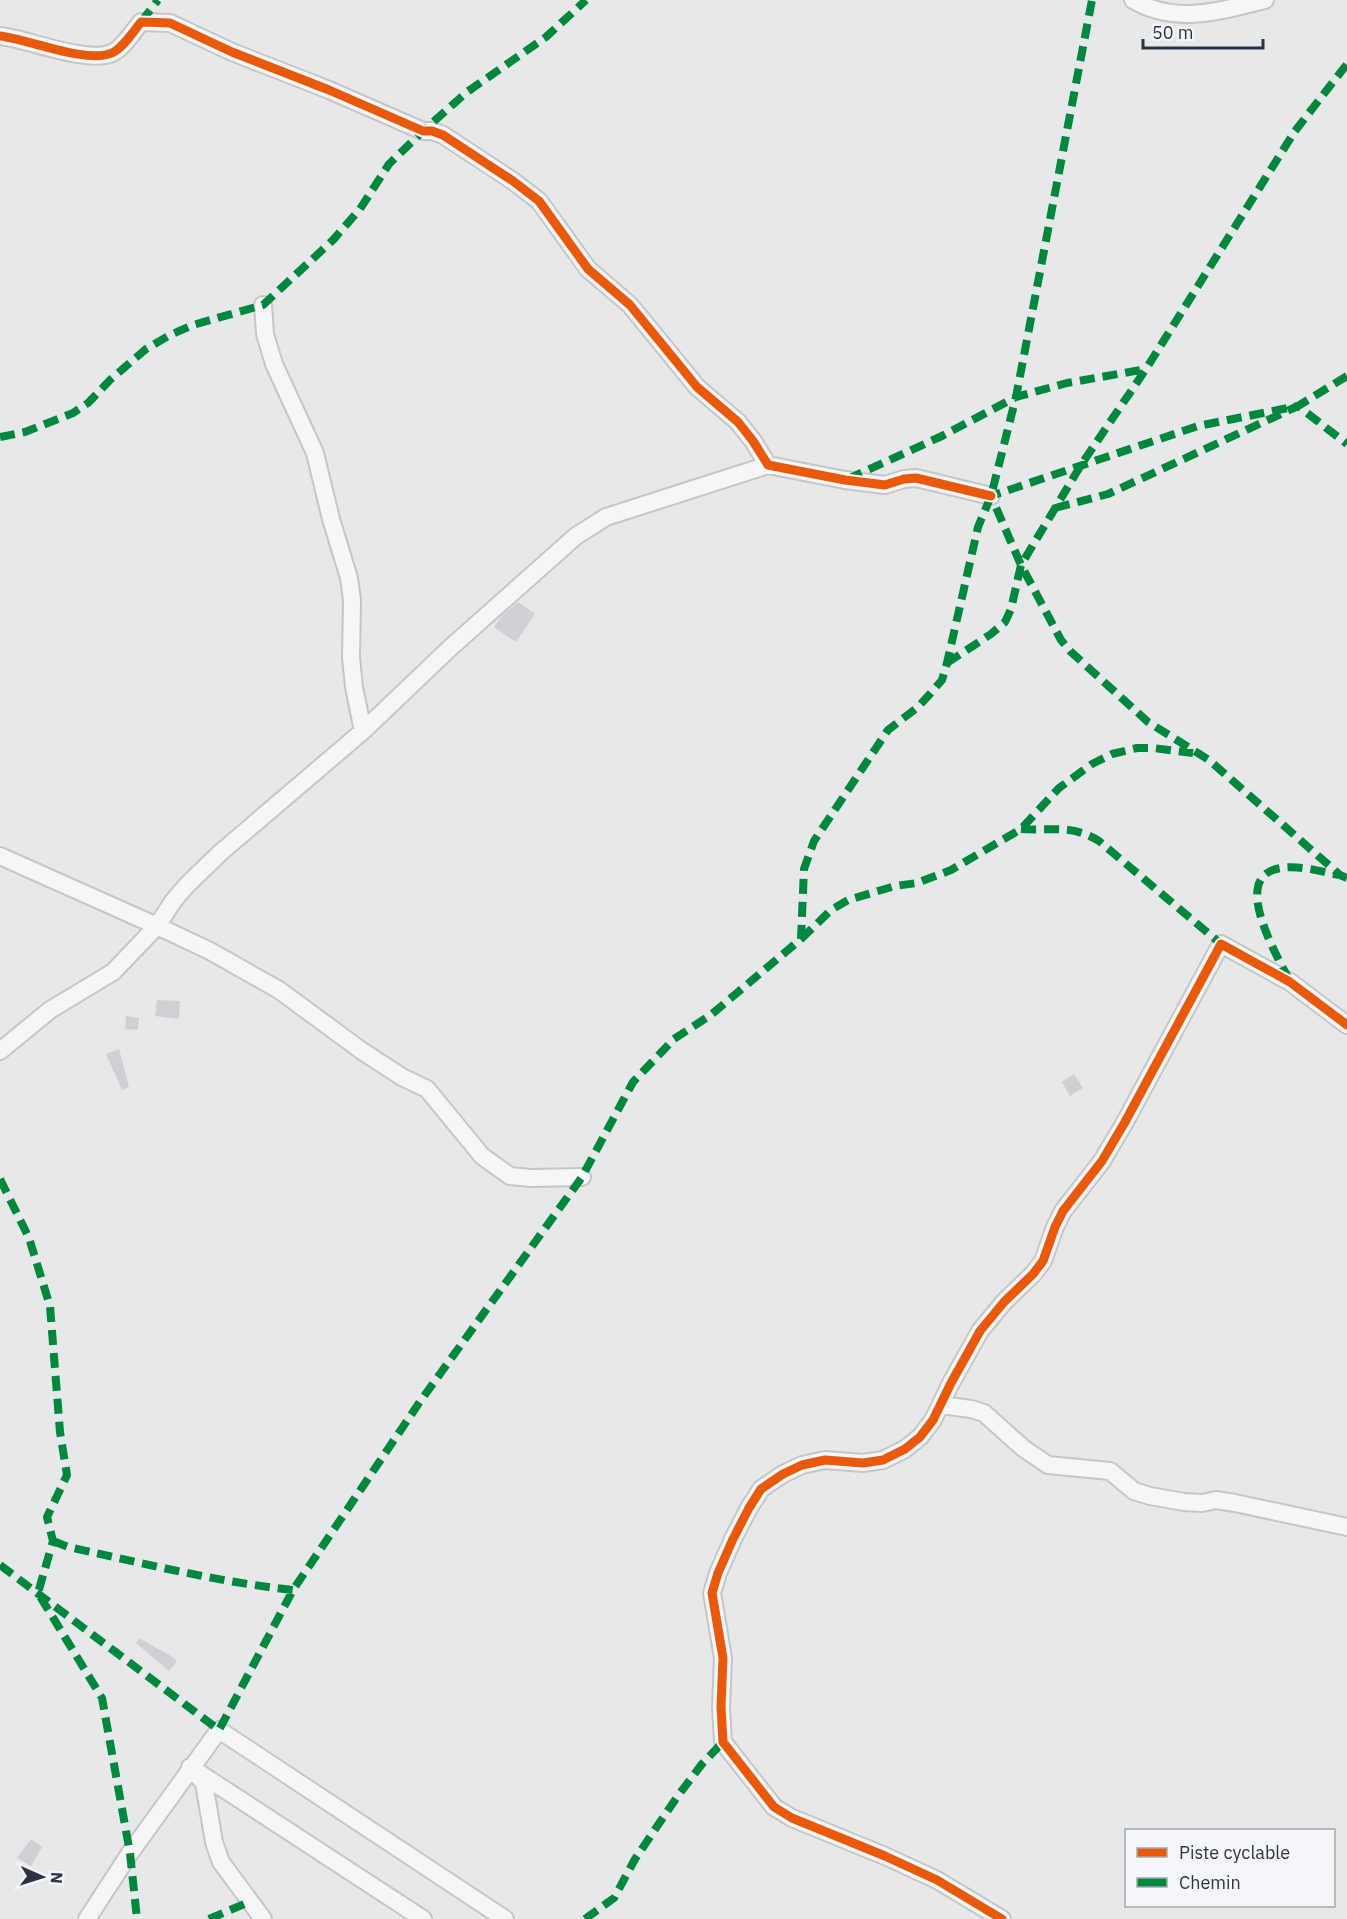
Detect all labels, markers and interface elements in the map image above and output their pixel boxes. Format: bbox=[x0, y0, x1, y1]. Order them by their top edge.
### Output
scale bar bbox=[1143, 12, 1263, 50]
text: 50 m bbox=[1152, 21, 1194, 44]
legend bbox=[1125, 1829, 1335, 1907]
text: Piste cyclable bbox=[1179, 1841, 1290, 1864]
north arrow bbox=[12, 1847, 72, 1907]
text: N bbox=[47, 1871, 67, 1884]
text: Chemin bbox=[1179, 1871, 1241, 1894]

